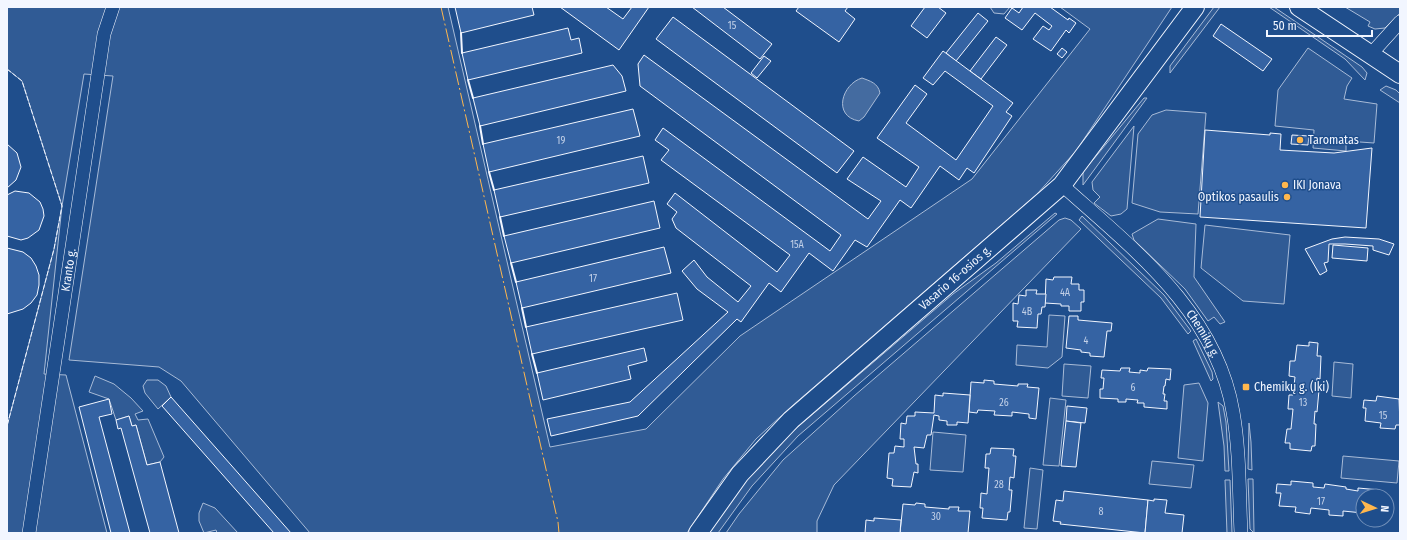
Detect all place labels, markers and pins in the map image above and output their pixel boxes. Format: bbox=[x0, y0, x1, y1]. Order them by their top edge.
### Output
place label: Taromatas bbox=[1308, 133, 1359, 147]
marker: Taromatas bbox=[1295, 135, 1305, 145]
place label: IKI Jonava bbox=[1293, 178, 1341, 192]
marker: IKI Jonava bbox=[1280, 180, 1290, 190]
place label: Optikos pasaulis bbox=[1198, 190, 1279, 204]
marker: Optikos pasaulis bbox=[1282, 192, 1292, 202]
place label: Chemikų g. (Iki) bbox=[1254, 380, 1329, 394]
marker: Chemikų g. (Iki) bbox=[1241, 382, 1251, 392]

